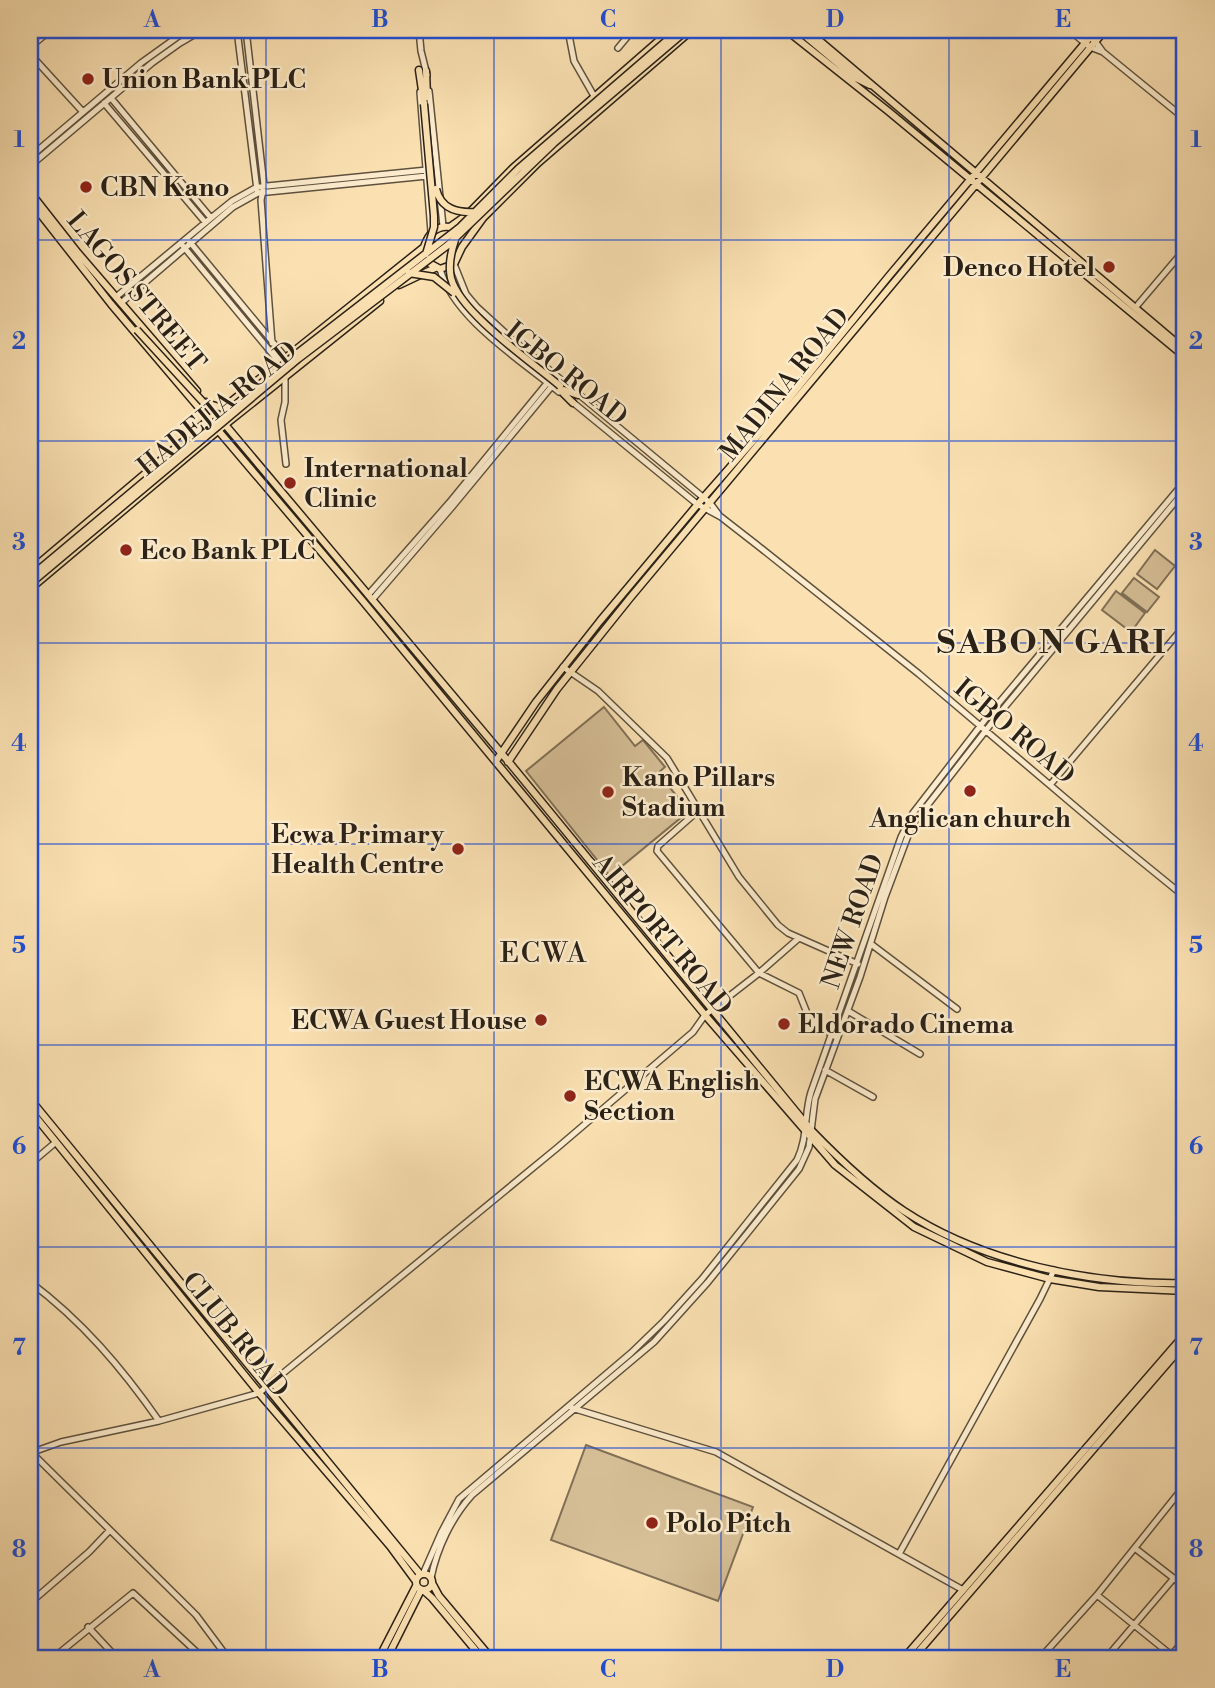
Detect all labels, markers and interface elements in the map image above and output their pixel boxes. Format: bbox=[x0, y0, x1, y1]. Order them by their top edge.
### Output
text: A bbox=[143, 6, 161, 34]
text: B bbox=[371, 6, 389, 34]
text: C bbox=[600, 6, 616, 34]
text: D bbox=[826, 6, 844, 34]
text: E bbox=[1055, 6, 1071, 34]
place label: Union Bank PLC bbox=[102, 64, 306, 96]
marker: Union Bank PLC bbox=[80, 71, 96, 87]
text: 1 bbox=[13, 126, 25, 154]
text: 1 bbox=[1190, 126, 1202, 154]
place label: CBN Kano bbox=[100, 172, 230, 204]
marker: CBN Kano bbox=[78, 179, 94, 195]
street label: LAGOS STREET bbox=[60, 205, 213, 378]
place label: Denco Hotel bbox=[943, 252, 1095, 284]
marker: Denco Hotel bbox=[1101, 259, 1117, 275]
street label: MADINA ROAD bbox=[713, 301, 856, 468]
street label: IGBO ROAD bbox=[499, 315, 634, 433]
text: 2 bbox=[12, 328, 26, 356]
text: 2 bbox=[1189, 328, 1203, 356]
street label: HADEJIA ROAD bbox=[131, 334, 304, 483]
place label: International Clinic bbox=[304, 453, 468, 515]
marker: International Clinic bbox=[282, 475, 298, 491]
text: 3 bbox=[12, 529, 26, 557]
text: 3 bbox=[1189, 529, 1203, 557]
place label: Eco Bank PLC bbox=[140, 535, 315, 567]
marker: Eco Bank PLC bbox=[118, 542, 134, 558]
district label: SABON GARI bbox=[936, 623, 1168, 664]
street label: IGBO ROAD bbox=[948, 672, 1081, 791]
text: 4 bbox=[11, 730, 27, 758]
text: 4 bbox=[1188, 730, 1204, 758]
place label: Kano Pillars Stadium bbox=[622, 762, 775, 824]
marker: Anglican church bbox=[962, 783, 978, 799]
marker: Kano Pillars Stadium bbox=[600, 784, 616, 800]
place label: Anglican church bbox=[868, 803, 1071, 835]
place label: Ecwa Primary Health Centre bbox=[271, 819, 445, 881]
marker: Ecwa Primary Health Centre bbox=[450, 841, 466, 857]
street label: AIRPORT ROAD bbox=[585, 847, 739, 1022]
street label: NEW ROAD bbox=[815, 850, 891, 993]
text: 5 bbox=[12, 932, 26, 960]
text: 5 bbox=[1189, 932, 1203, 960]
district label: ECWA bbox=[500, 936, 588, 971]
place label: ECWA Guest House bbox=[291, 1005, 527, 1037]
place label: Eldorado Cinema bbox=[798, 1009, 1015, 1041]
marker: ECWA Guest House bbox=[533, 1012, 549, 1028]
marker: Eldorado Cinema bbox=[776, 1016, 792, 1032]
place label: ECWA English Section bbox=[584, 1066, 760, 1128]
marker: ECWA English Section bbox=[562, 1088, 578, 1104]
text: 6 bbox=[12, 1133, 26, 1161]
text: 6 bbox=[1189, 1133, 1203, 1161]
street label: CLUB ROAD bbox=[175, 1266, 295, 1404]
text: 7 bbox=[12, 1334, 26, 1362]
text: 7 bbox=[1189, 1334, 1203, 1362]
place label: Polo Pitch bbox=[666, 1508, 791, 1540]
marker: Polo Pitch bbox=[644, 1515, 660, 1531]
text: 8 bbox=[12, 1536, 26, 1564]
text: 8 bbox=[1189, 1536, 1203, 1564]
text: A bbox=[143, 1656, 161, 1684]
text: B bbox=[371, 1656, 389, 1684]
text: C bbox=[600, 1656, 616, 1684]
text: D bbox=[826, 1656, 844, 1684]
text: E bbox=[1055, 1656, 1071, 1684]

